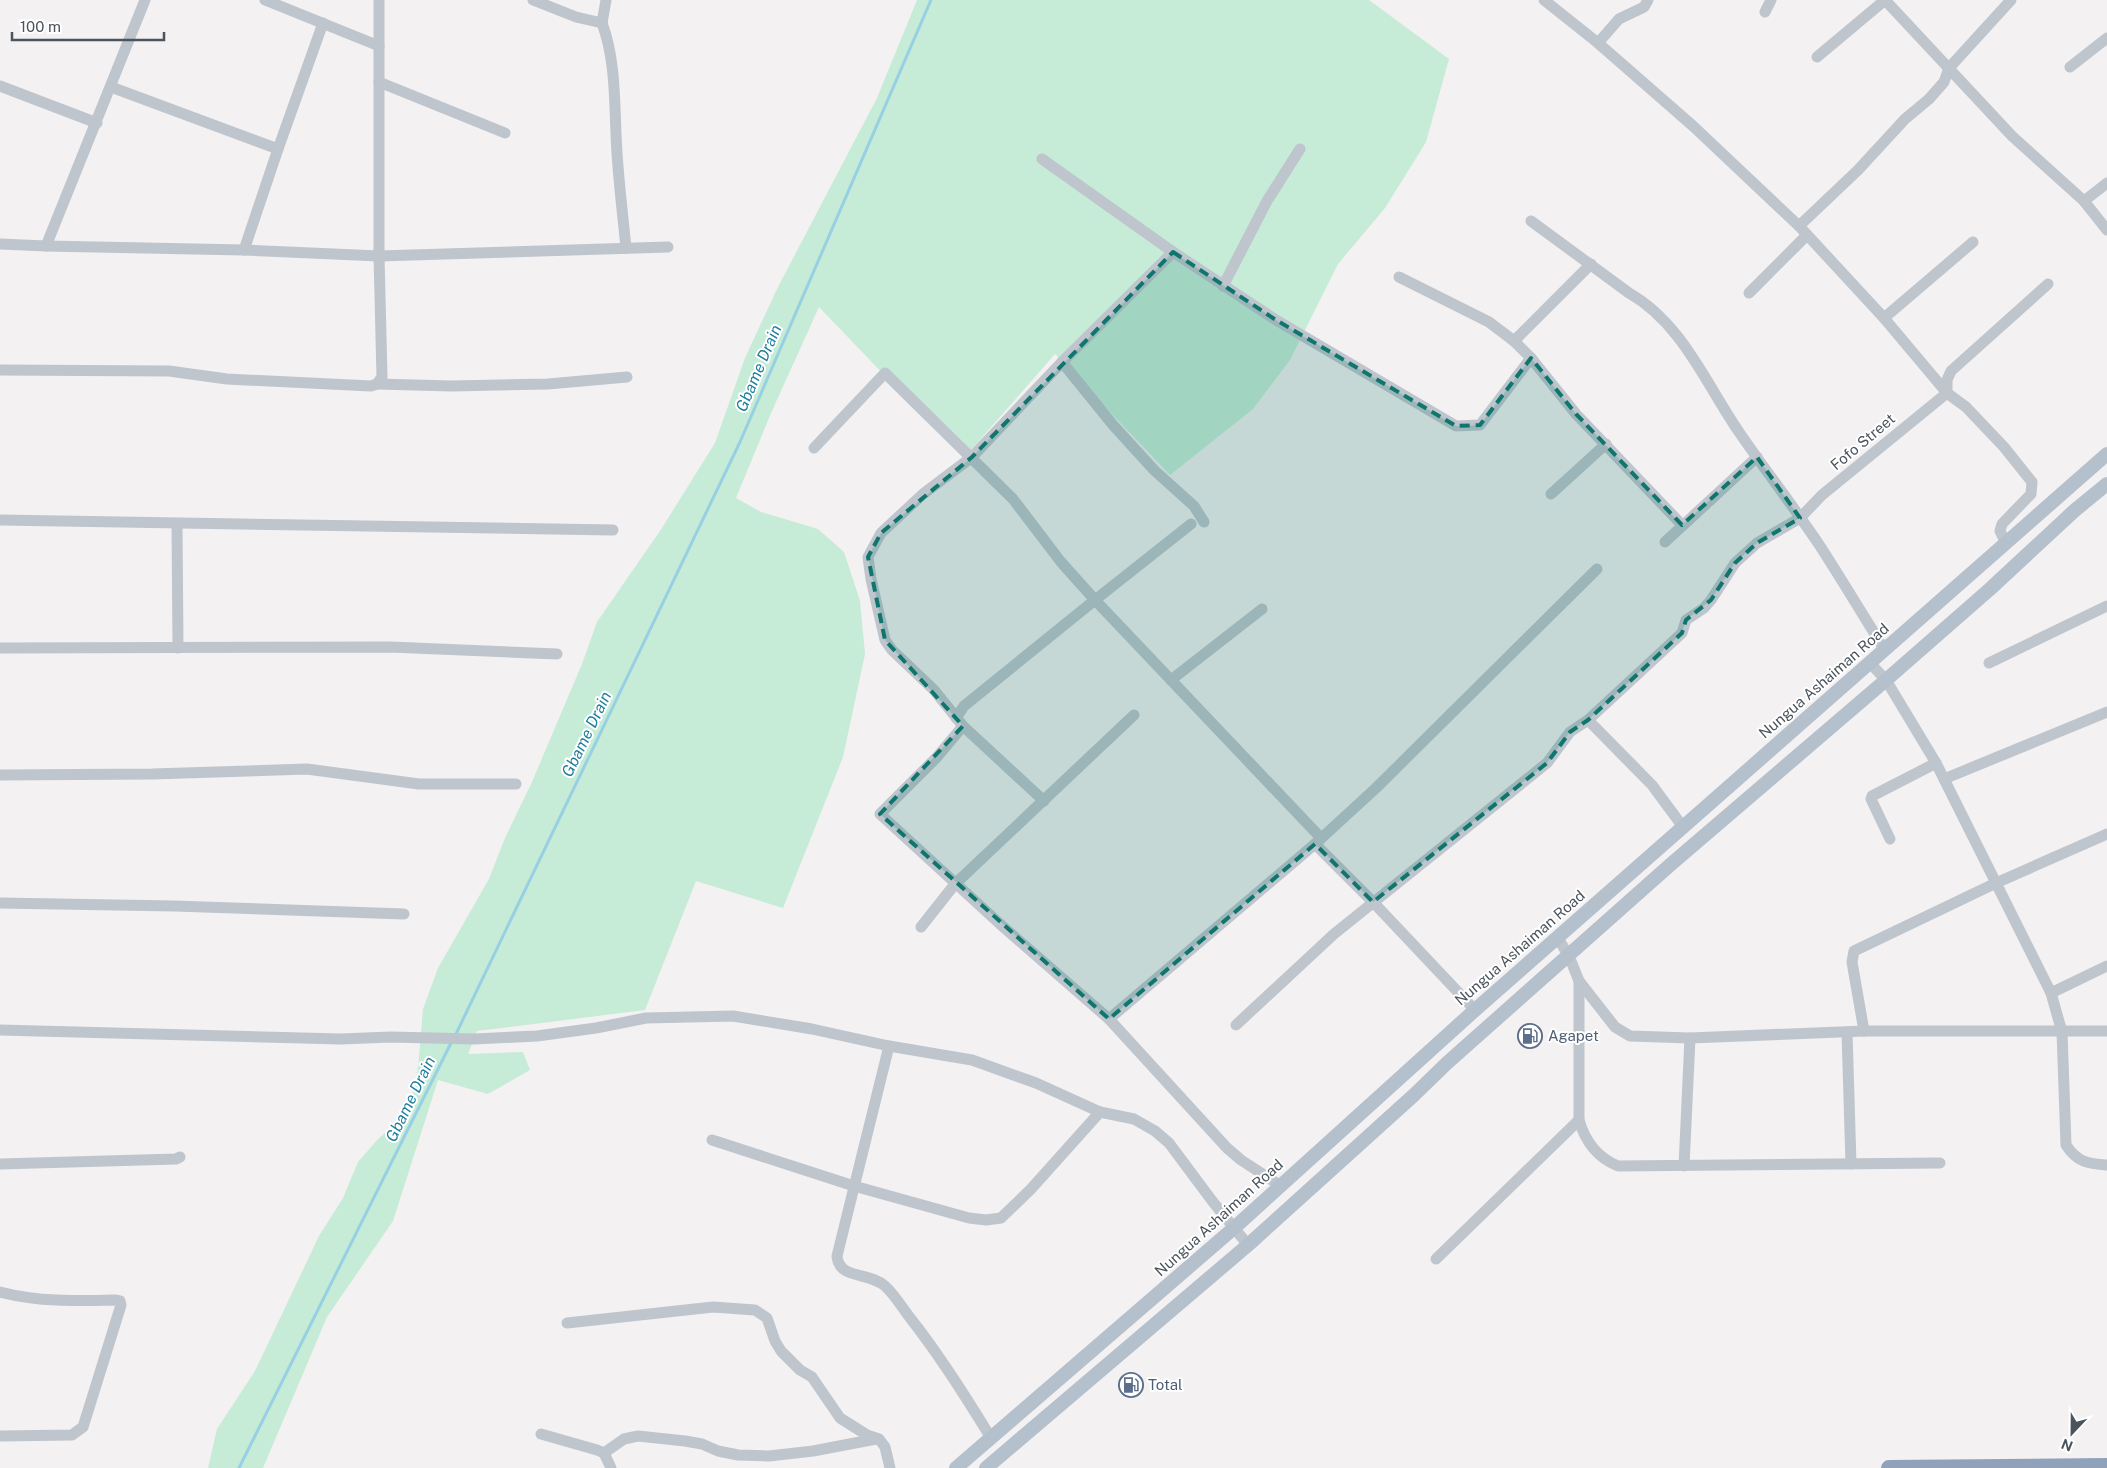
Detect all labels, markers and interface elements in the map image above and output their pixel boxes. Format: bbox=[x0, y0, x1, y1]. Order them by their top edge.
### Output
scale bar bbox=[12, 10, 165, 42]
text: 100 m bbox=[20, 18, 61, 35]
water label: Gbame Drain bbox=[732, 322, 785, 415]
street label: Fofo Street bbox=[1827, 410, 1898, 473]
street label: Nungua Ashaiman Road bbox=[1755, 620, 1892, 742]
water label: Gbame Drain bbox=[558, 688, 615, 780]
street label: Nungua Ashaiman Road bbox=[1451, 887, 1588, 1009]
fuel station icon: Agapet bbox=[1517, 1023, 1543, 1049]
place label: Agapet bbox=[1548, 1027, 1599, 1044]
water label: Gbame Drain bbox=[382, 1053, 439, 1145]
street label: Nungua Ashaiman Road bbox=[1151, 1156, 1286, 1280]
fuel station icon: Total bbox=[1118, 1372, 1144, 1398]
place label: Total bbox=[1148, 1376, 1183, 1393]
north arrow bbox=[2047, 1408, 2097, 1458]
text: N bbox=[2059, 1436, 2075, 1455]

